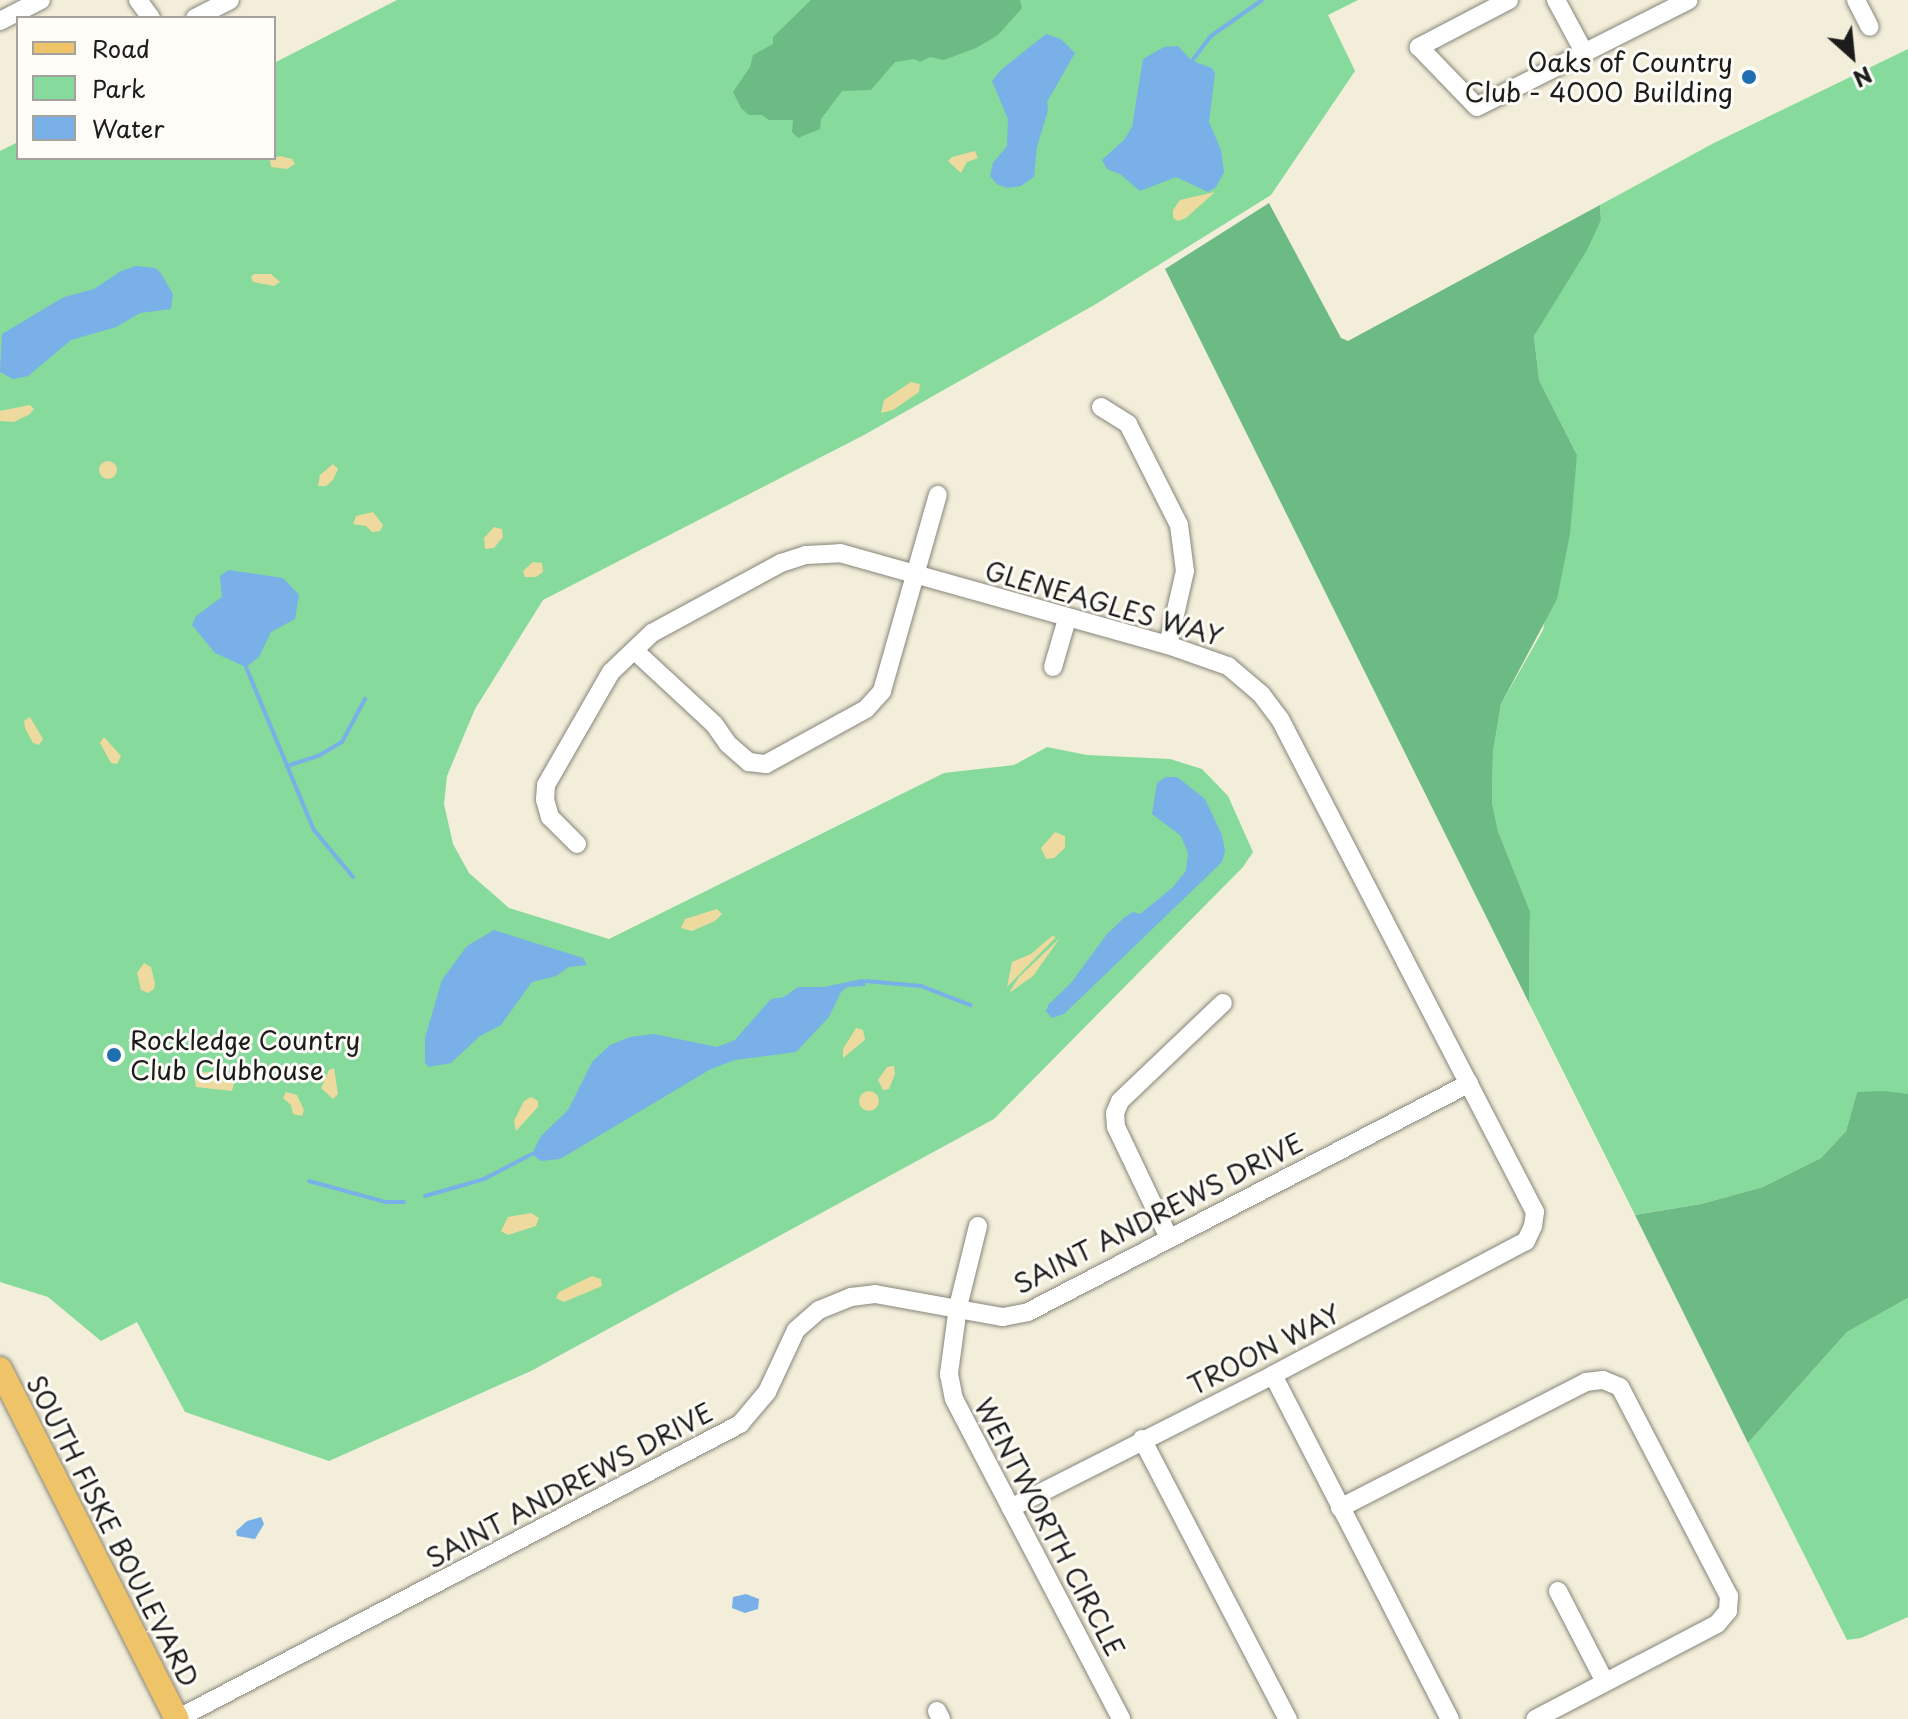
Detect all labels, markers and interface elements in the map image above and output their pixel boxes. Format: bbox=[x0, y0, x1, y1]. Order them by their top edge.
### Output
legend bbox=[16, 16, 276, 160]
north arrow bbox=[1812, 16, 1892, 96]
text: Road bbox=[92, 30, 150, 66]
place label: Oaks of Country Club - 4000 Building bbox=[1463, 46, 1733, 108]
text: N bbox=[1848, 59, 1878, 96]
marker: Oaks of Country Club - 4000 Building bbox=[1740, 68, 1758, 86]
text: Park bbox=[92, 70, 146, 106]
text: Water bbox=[92, 110, 164, 146]
street label: GLENEAGLES WAY bbox=[983, 554, 1225, 652]
place label: Rockledge Country Club Clubhouse bbox=[130, 1024, 364, 1086]
marker: Rockledge Country Club Clubhouse bbox=[105, 1046, 123, 1064]
street label: SAINT ANDREWS DRIVE bbox=[1008, 1126, 1308, 1300]
street label: TROON WAY bbox=[1183, 1297, 1345, 1401]
street label: SOUTH FISKE BOULEVARD bbox=[20, 1369, 206, 1693]
street label: WENTWORTH CIRCLE bbox=[968, 1392, 1132, 1662]
street label: SAINT ANDREWS DRIVE bbox=[420, 1396, 718, 1574]

